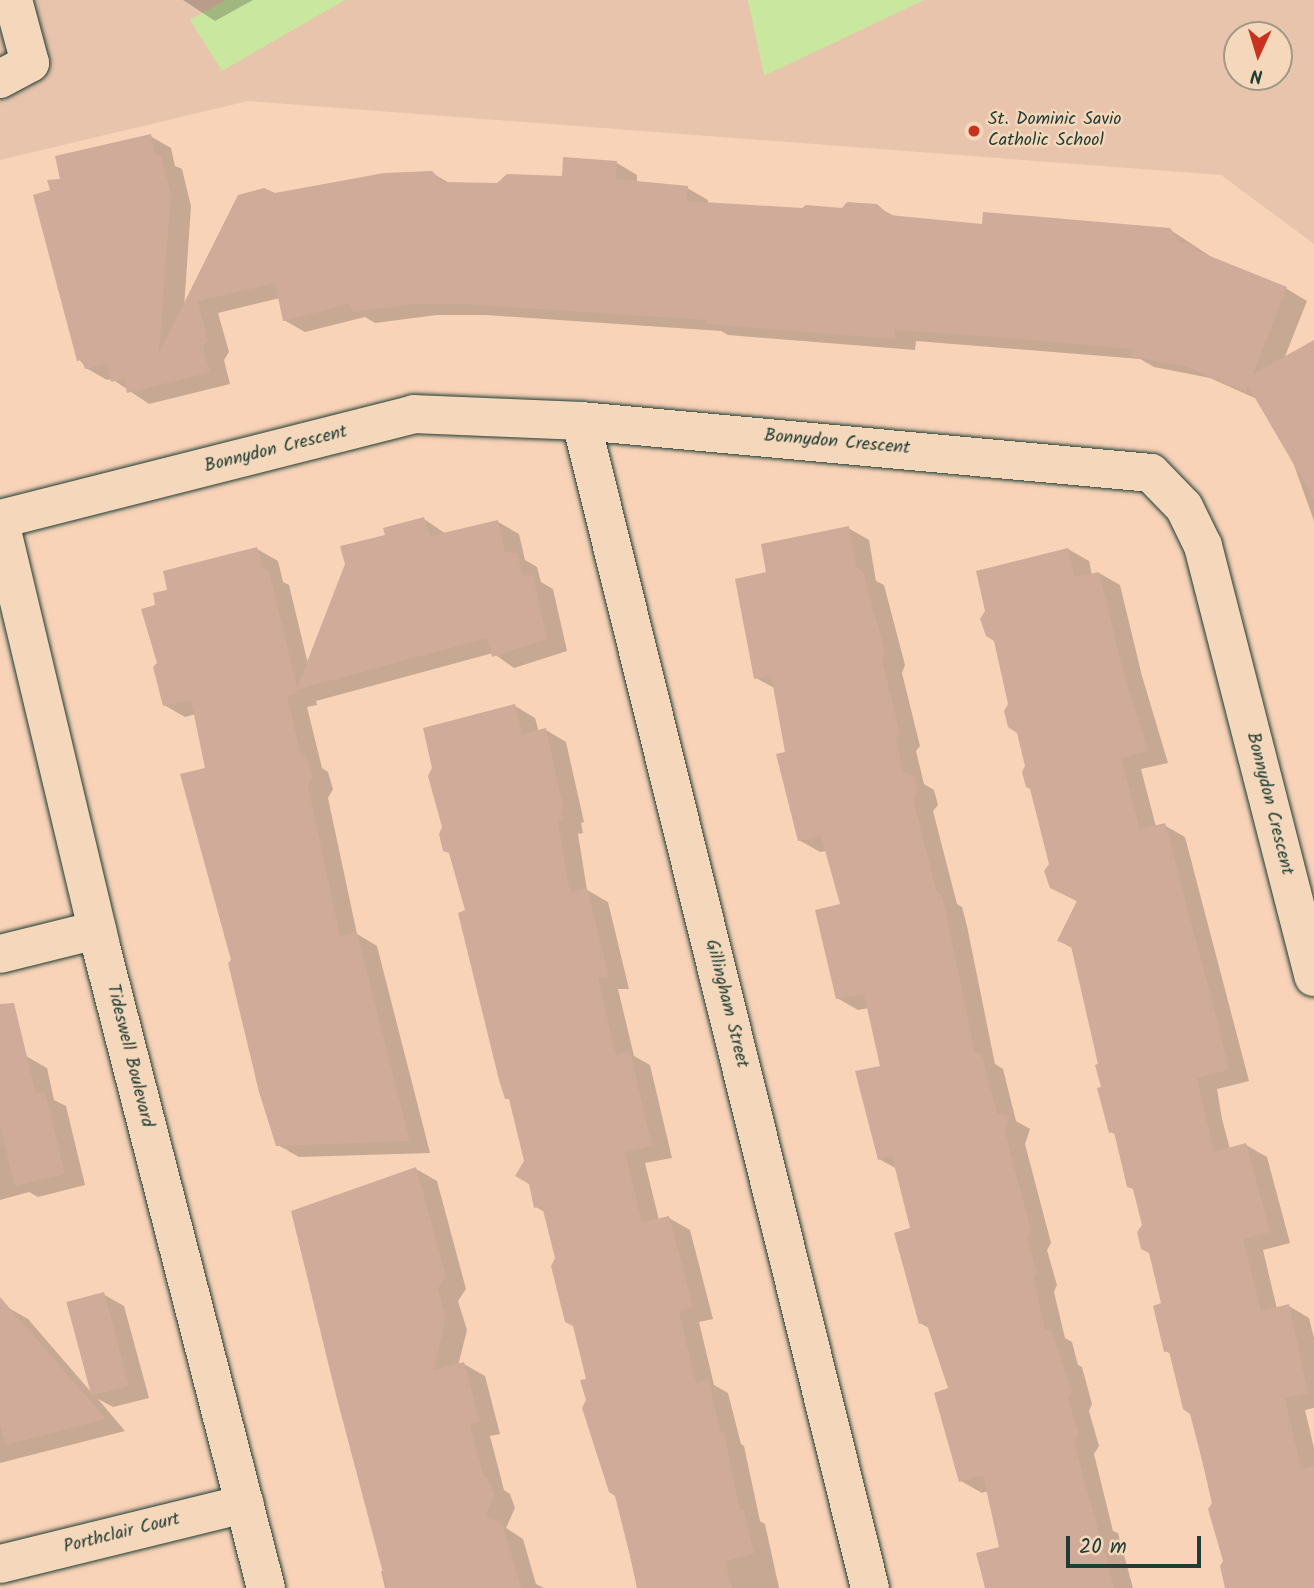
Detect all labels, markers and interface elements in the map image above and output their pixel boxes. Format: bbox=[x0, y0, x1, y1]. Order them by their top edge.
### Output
north arrow bbox=[1223, 21, 1293, 91]
text: N bbox=[1250, 60, 1264, 90]
place label: St. Dominic Savio Catholic School bbox=[988, 110, 1122, 152]
marker: St. Dominic Savio Catholic School bbox=[966, 123, 982, 139]
street label: Bonnydon Crescent bbox=[202, 422, 350, 478]
street label: Bonnydon Crescent bbox=[763, 426, 911, 460]
street label: Bonnydon Crescent bbox=[1241, 730, 1297, 878]
street label: Gillingham Street bbox=[700, 937, 752, 1071]
street label: Tideswell Boulevard bbox=[101, 982, 157, 1130]
street label: Porthclair Court bbox=[61, 1509, 183, 1559]
scale bar bbox=[1069, 1522, 1204, 1566]
text: 20 m bbox=[1079, 1531, 1127, 1564]

